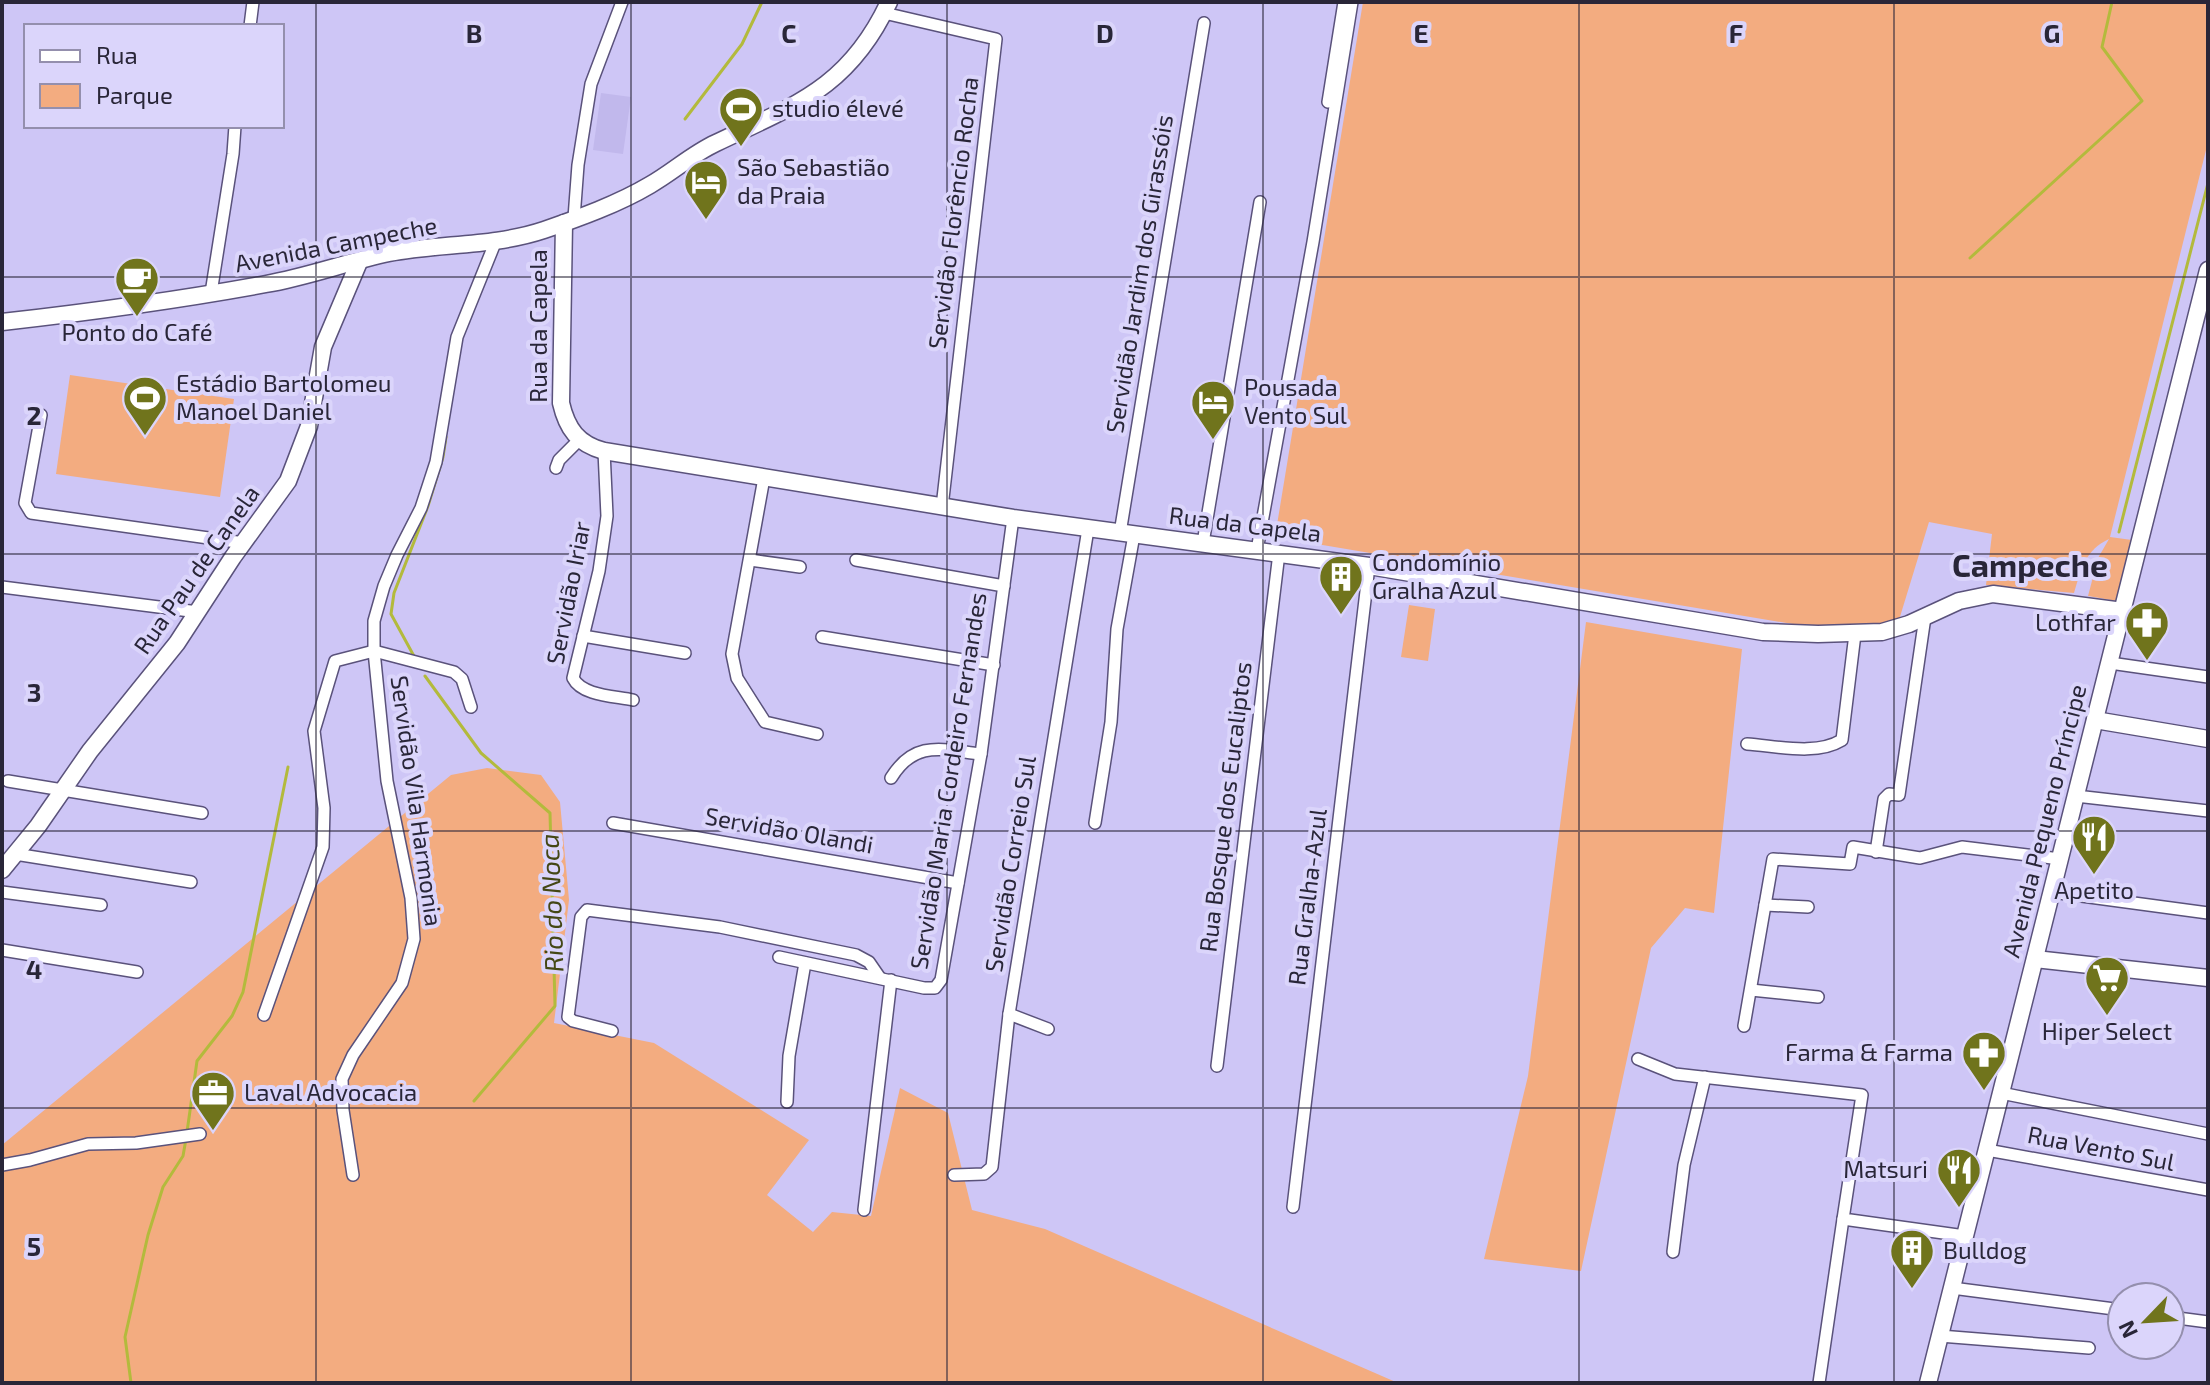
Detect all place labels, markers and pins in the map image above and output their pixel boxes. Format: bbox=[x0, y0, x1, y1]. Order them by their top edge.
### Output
sports icon: studio élevé bbox=[717, 85, 765, 148]
place label: studio élevé bbox=[772, 93, 904, 122]
place label: São Sebastião da Praia bbox=[737, 152, 890, 209]
hotel icon: São Sebastião da Praia bbox=[682, 158, 730, 221]
cafe icon: Ponto do Café bbox=[113, 255, 161, 318]
place label: Ponto do Café bbox=[61, 317, 213, 346]
place label: Estádio Bartolomeu Manoel Daniel bbox=[176, 368, 391, 425]
place label: Pousada Vento Sul bbox=[1244, 372, 1347, 429]
sports icon: Estádio Bartolomeu Manoel Daniel bbox=[121, 374, 169, 437]
hotel icon: Pousada Vento Sul bbox=[1189, 378, 1237, 441]
place label: Condomínio Gralha Azul bbox=[1372, 547, 1501, 604]
building icon: Condomínio Gralha Azul bbox=[1317, 553, 1365, 616]
pharmacy icon: Lothfar bbox=[2123, 599, 2171, 662]
place label: Lothfar bbox=[2035, 607, 2116, 636]
restaurant icon: Apetito bbox=[2070, 813, 2118, 876]
place label: Apetito bbox=[2054, 875, 2134, 904]
supermarket icon: Hiper Select bbox=[2083, 954, 2131, 1017]
place label: Hiper Select bbox=[2042, 1016, 2172, 1045]
pharmacy icon: Farma & Farma bbox=[1960, 1029, 2008, 1092]
place label: Farma & Farma bbox=[1785, 1037, 1953, 1066]
office icon: Laval Advocacia bbox=[189, 1069, 237, 1132]
place label: Laval Advocacia bbox=[244, 1077, 417, 1106]
restaurant icon: Matsuri bbox=[1935, 1146, 1983, 1209]
place label: Matsuri bbox=[1843, 1154, 1928, 1183]
building icon: Bulldog bbox=[1888, 1227, 1936, 1290]
place label: Bulldog bbox=[1943, 1235, 2027, 1264]

